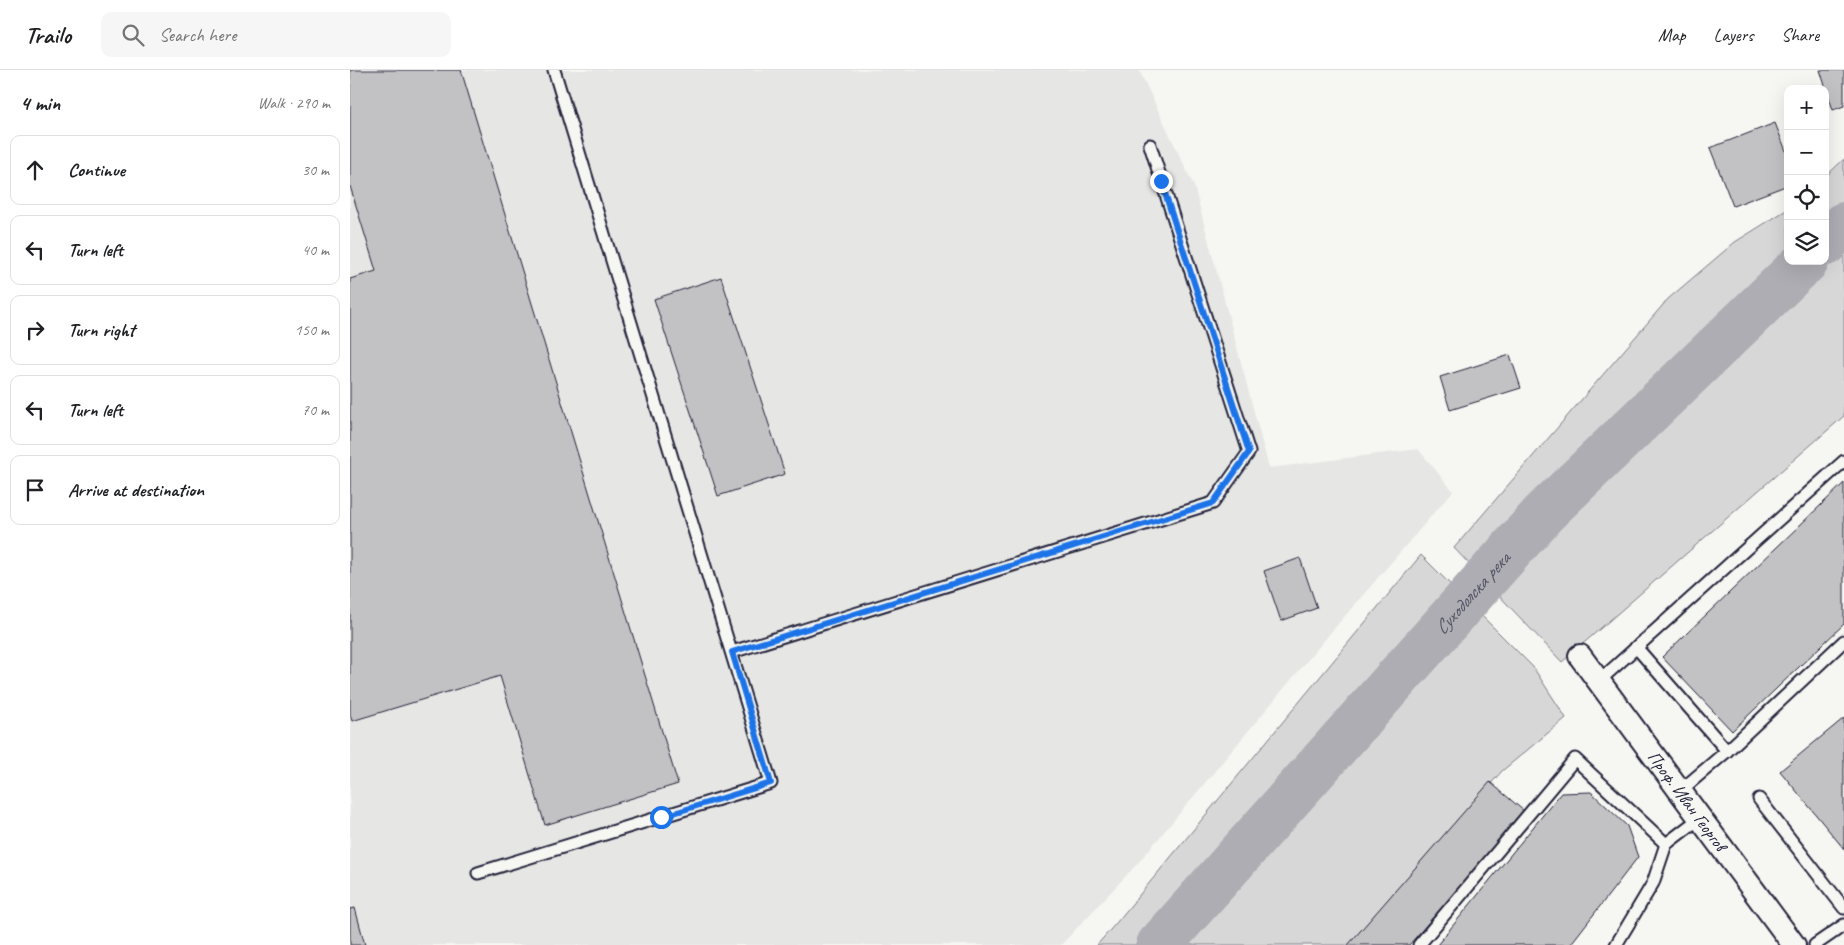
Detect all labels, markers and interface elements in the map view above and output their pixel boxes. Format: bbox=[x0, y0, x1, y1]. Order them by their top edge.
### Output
search box bbox=[101, 12, 451, 57]
text: Trailo bbox=[25, 20, 71, 50]
icon: search bbox=[119, 21, 147, 49]
text: Search here bbox=[159, 23, 236, 47]
text: Map bbox=[1658, 24, 1686, 46]
text: Layers bbox=[1714, 24, 1753, 46]
text: Share bbox=[1781, 24, 1819, 46]
map controls bbox=[1784, 85, 1829, 265]
button: + bbox=[1784, 85, 1829, 130]
text: 4 min bbox=[20, 90, 60, 116]
text: Walk · 290 m bbox=[258, 93, 330, 113]
button: − bbox=[1784, 130, 1829, 175]
icon: ahead bbox=[21, 156, 49, 184]
text: Continue bbox=[68, 158, 125, 182]
text: 30 m bbox=[302, 160, 329, 180]
route end bbox=[1150, 170, 1173, 193]
button: locate bbox=[1784, 175, 1829, 220]
button: layers bbox=[1784, 220, 1829, 265]
icon: left bbox=[21, 236, 49, 264]
text: Turn left bbox=[68, 238, 123, 262]
text: 40 m bbox=[302, 240, 329, 260]
icon: right bbox=[21, 316, 49, 344]
text: Turn right bbox=[68, 318, 135, 342]
text: 150 m bbox=[295, 320, 329, 340]
icon: left bbox=[21, 396, 49, 424]
text: Turn left bbox=[68, 398, 123, 422]
text: 70 m bbox=[302, 400, 329, 420]
icon: arrive bbox=[21, 476, 49, 504]
text: Arrive at destination bbox=[68, 478, 204, 502]
water label: Суходолска река bbox=[1429, 546, 1517, 640]
street label: Проф. Иван Георгов bbox=[1643, 746, 1733, 857]
route start bbox=[650, 806, 673, 829]

